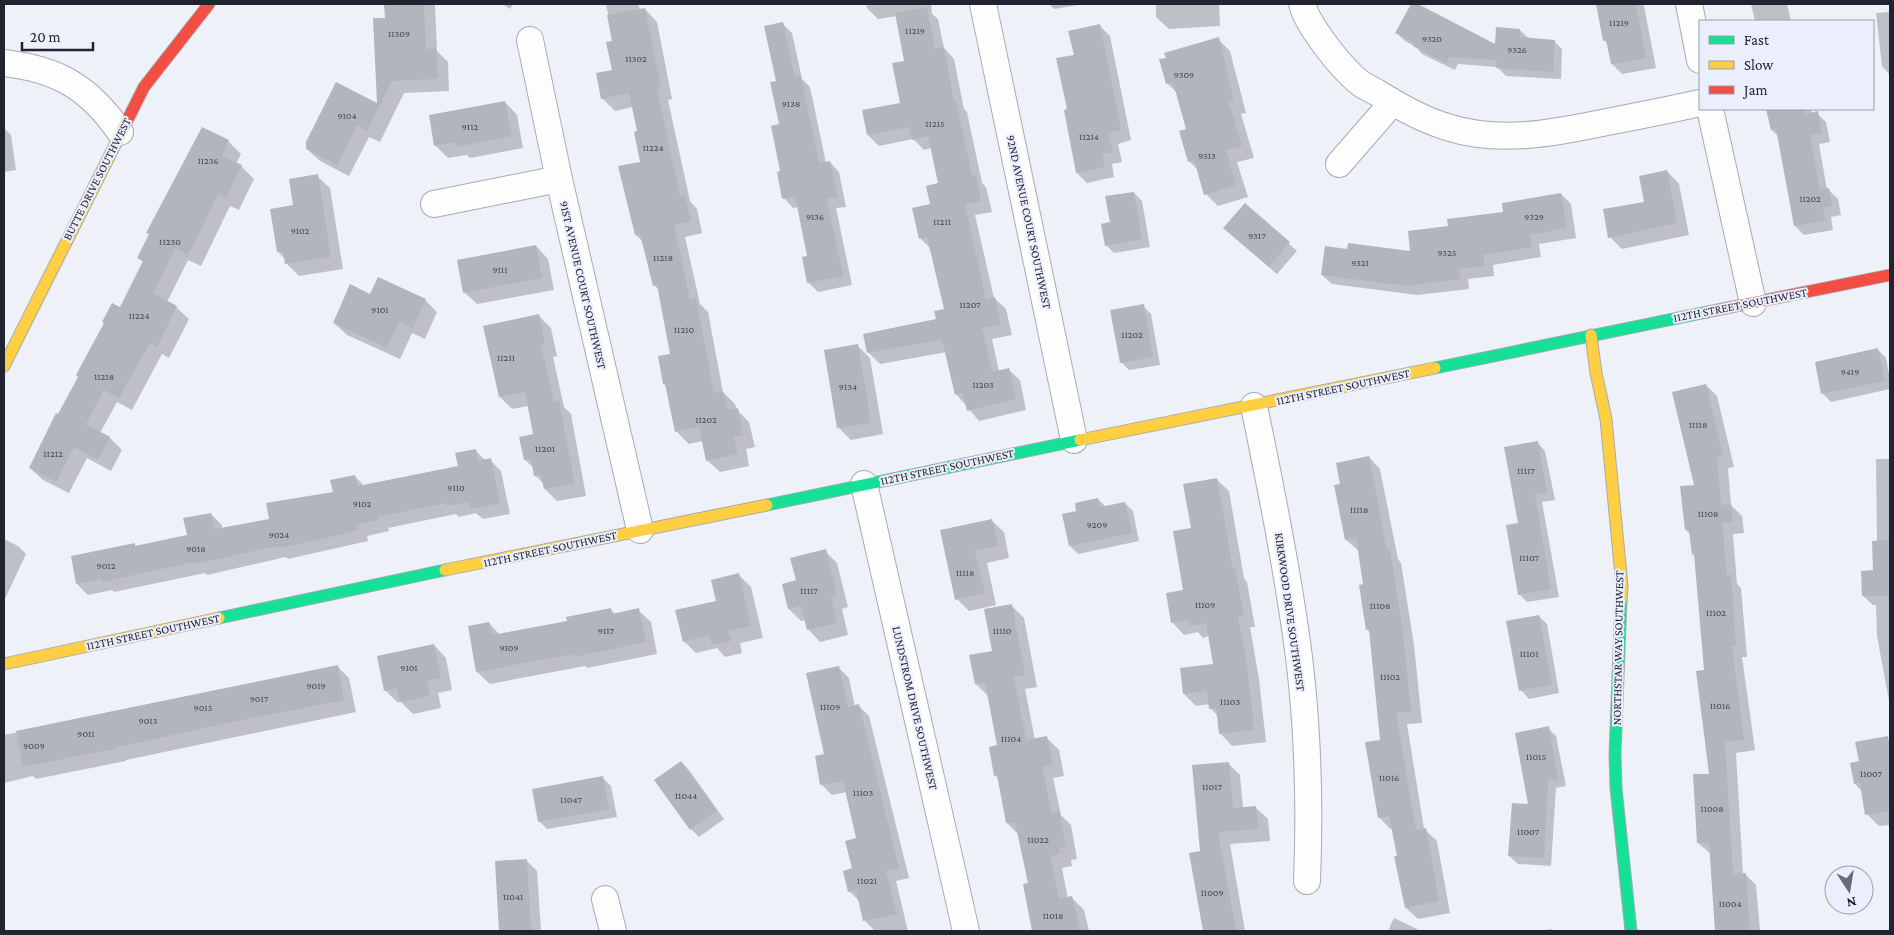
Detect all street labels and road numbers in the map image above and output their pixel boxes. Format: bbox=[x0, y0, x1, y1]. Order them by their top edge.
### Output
street label: BUTTE DRIVE SOUTHWEST bbox=[60, 115, 134, 243]
street label: 92ND AVENUE COURT SOUTHWEST bbox=[1004, 134, 1054, 311]
street label: 91ST AVENUE COURT SOUTHWEST bbox=[557, 200, 609, 371]
street label: 112TH STREET SOUTHWEST bbox=[1672, 285, 1809, 325]
street label: 112TH STREET SOUTHWEST bbox=[1275, 366, 1412, 408]
street label: 112TH STREET SOUTHWEST bbox=[879, 446, 1016, 488]
street label: 112TH STREET SOUTHWEST bbox=[482, 528, 619, 570]
street label: KIRKWOOD DRIVE SOUTHWEST bbox=[1272, 532, 1308, 693]
street label: NORTHSTAR WAY SOUTHWEST bbox=[1610, 570, 1626, 726]
street label: 112TH STREET SOUTHWEST bbox=[85, 611, 222, 653]
street label: LUNDSTROM DRIVE SOUTHWEST bbox=[889, 625, 941, 792]

